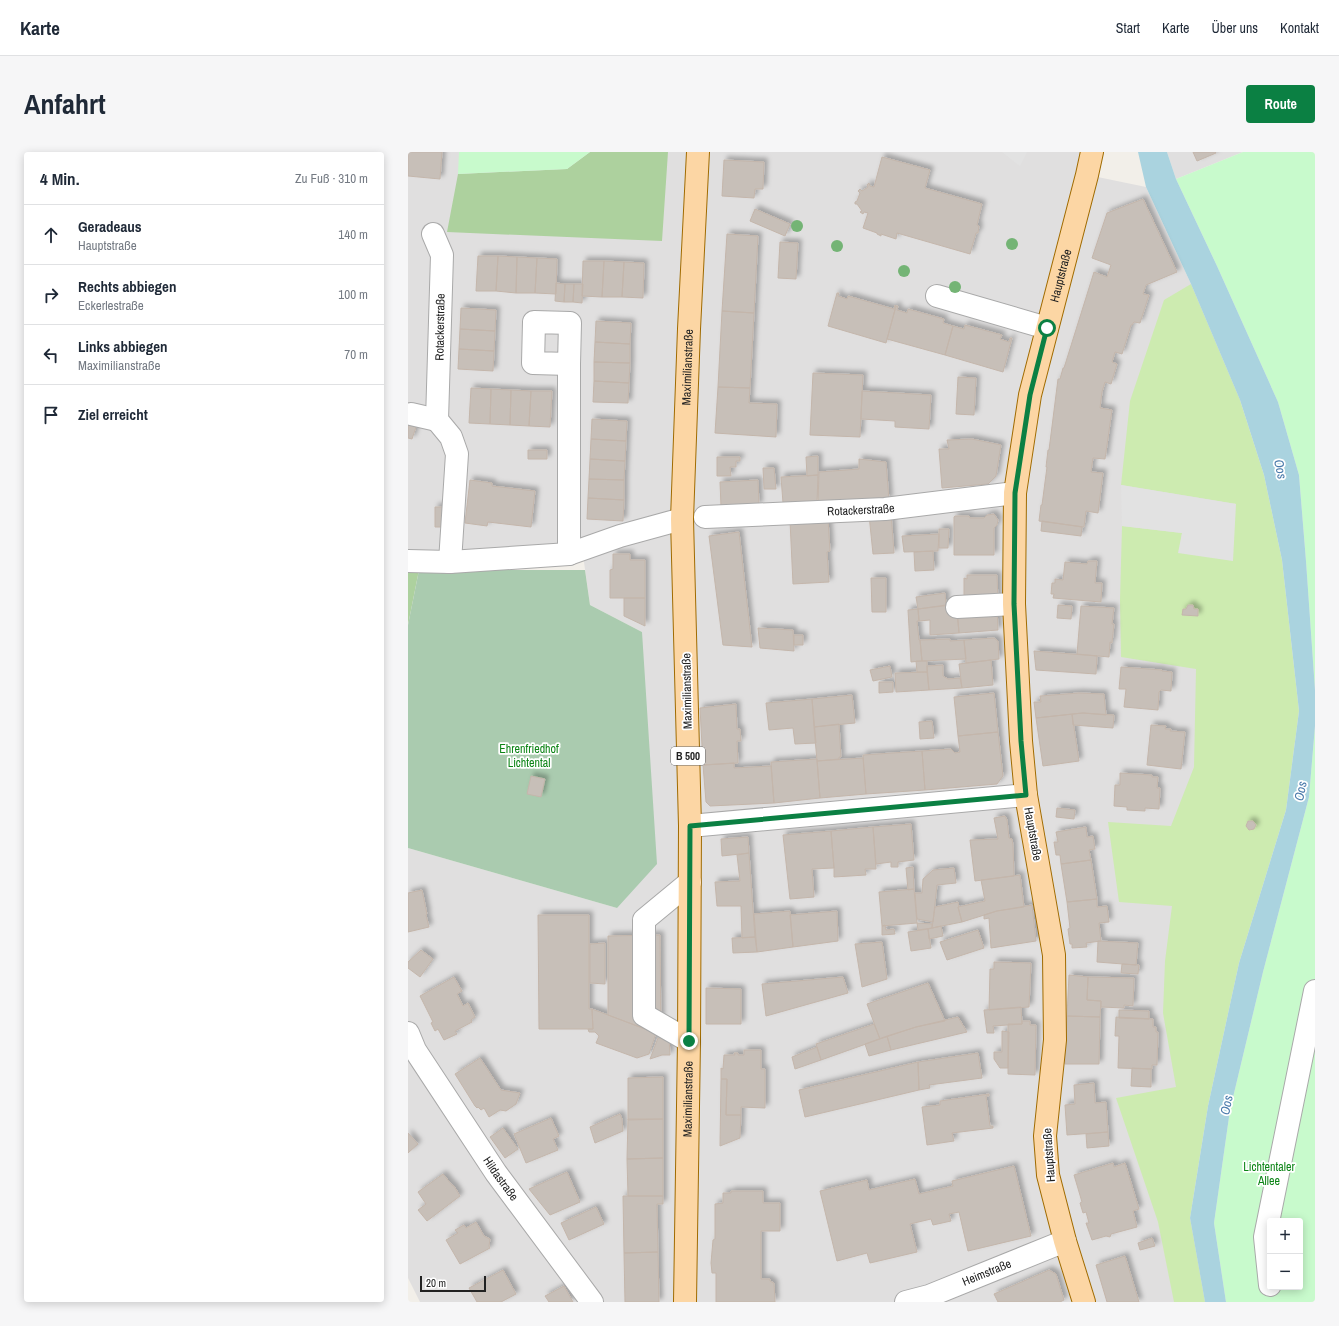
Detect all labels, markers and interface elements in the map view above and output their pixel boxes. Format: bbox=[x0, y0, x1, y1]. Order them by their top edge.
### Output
text: Karte bbox=[20, 15, 60, 41]
text: Start bbox=[1116, 19, 1140, 37]
text: Karte bbox=[1162, 19, 1189, 37]
text: Über uns bbox=[1211, 19, 1258, 37]
text: Kontakt bbox=[1280, 19, 1319, 37]
text: Anfahrt bbox=[24, 85, 106, 123]
button: Route bbox=[1246, 85, 1315, 123]
text: 4 Min. bbox=[40, 167, 80, 190]
text: Zu Fuß · 310 m bbox=[295, 170, 368, 187]
text: Geradeaus bbox=[78, 216, 142, 237]
icon: ahead bbox=[40, 224, 62, 246]
text: 140 m bbox=[338, 226, 368, 243]
text: Hauptstraße bbox=[78, 237, 137, 254]
street label: Hauptstraße bbox=[1046, 247, 1075, 304]
text: Rechts abbiegen bbox=[78, 276, 176, 297]
icon: right bbox=[40, 284, 62, 306]
text: 100 m bbox=[338, 286, 368, 303]
street label: Rotackerstraße bbox=[431, 293, 449, 361]
text: Eckerlestraße bbox=[78, 297, 144, 314]
route start bbox=[1038, 319, 1056, 337]
street label: Maximilianstraße bbox=[678, 329, 697, 406]
text: Links abbiegen bbox=[78, 336, 168, 357]
icon: left bbox=[40, 344, 62, 366]
text: 70 m bbox=[344, 346, 368, 363]
text: Maximilianstraße bbox=[78, 357, 160, 374]
icon: arrive bbox=[40, 404, 62, 426]
text: Ziel erreicht bbox=[78, 404, 148, 425]
water label: Oos bbox=[1270, 458, 1291, 480]
street label: Rotackerstraße bbox=[827, 500, 895, 520]
street label: Maximilianstraße bbox=[678, 653, 696, 729]
park label: Ehrenfriedhof Lichtental bbox=[499, 741, 559, 771]
road number: B 500 bbox=[671, 747, 705, 765]
water label: Oos bbox=[1290, 780, 1311, 802]
street label: Hauptstraße bbox=[1020, 806, 1046, 862]
route end bbox=[680, 1032, 698, 1050]
street label: Maximilianstraße bbox=[680, 1061, 697, 1137]
water label: Oos bbox=[1216, 1094, 1237, 1116]
street label: Hauptstraße bbox=[1039, 1127, 1059, 1183]
street label: Hildastraße bbox=[479, 1153, 522, 1204]
park label: Lichtentaler Allee bbox=[1243, 1159, 1295, 1189]
map controls bbox=[1267, 1218, 1303, 1290]
button: + bbox=[1267, 1218, 1303, 1254]
button: − bbox=[1267, 1254, 1303, 1290]
street label: Heimstraße bbox=[960, 1256, 1014, 1290]
scale bar bbox=[420, 1274, 486, 1293]
text: 20 m bbox=[426, 1276, 446, 1290]

